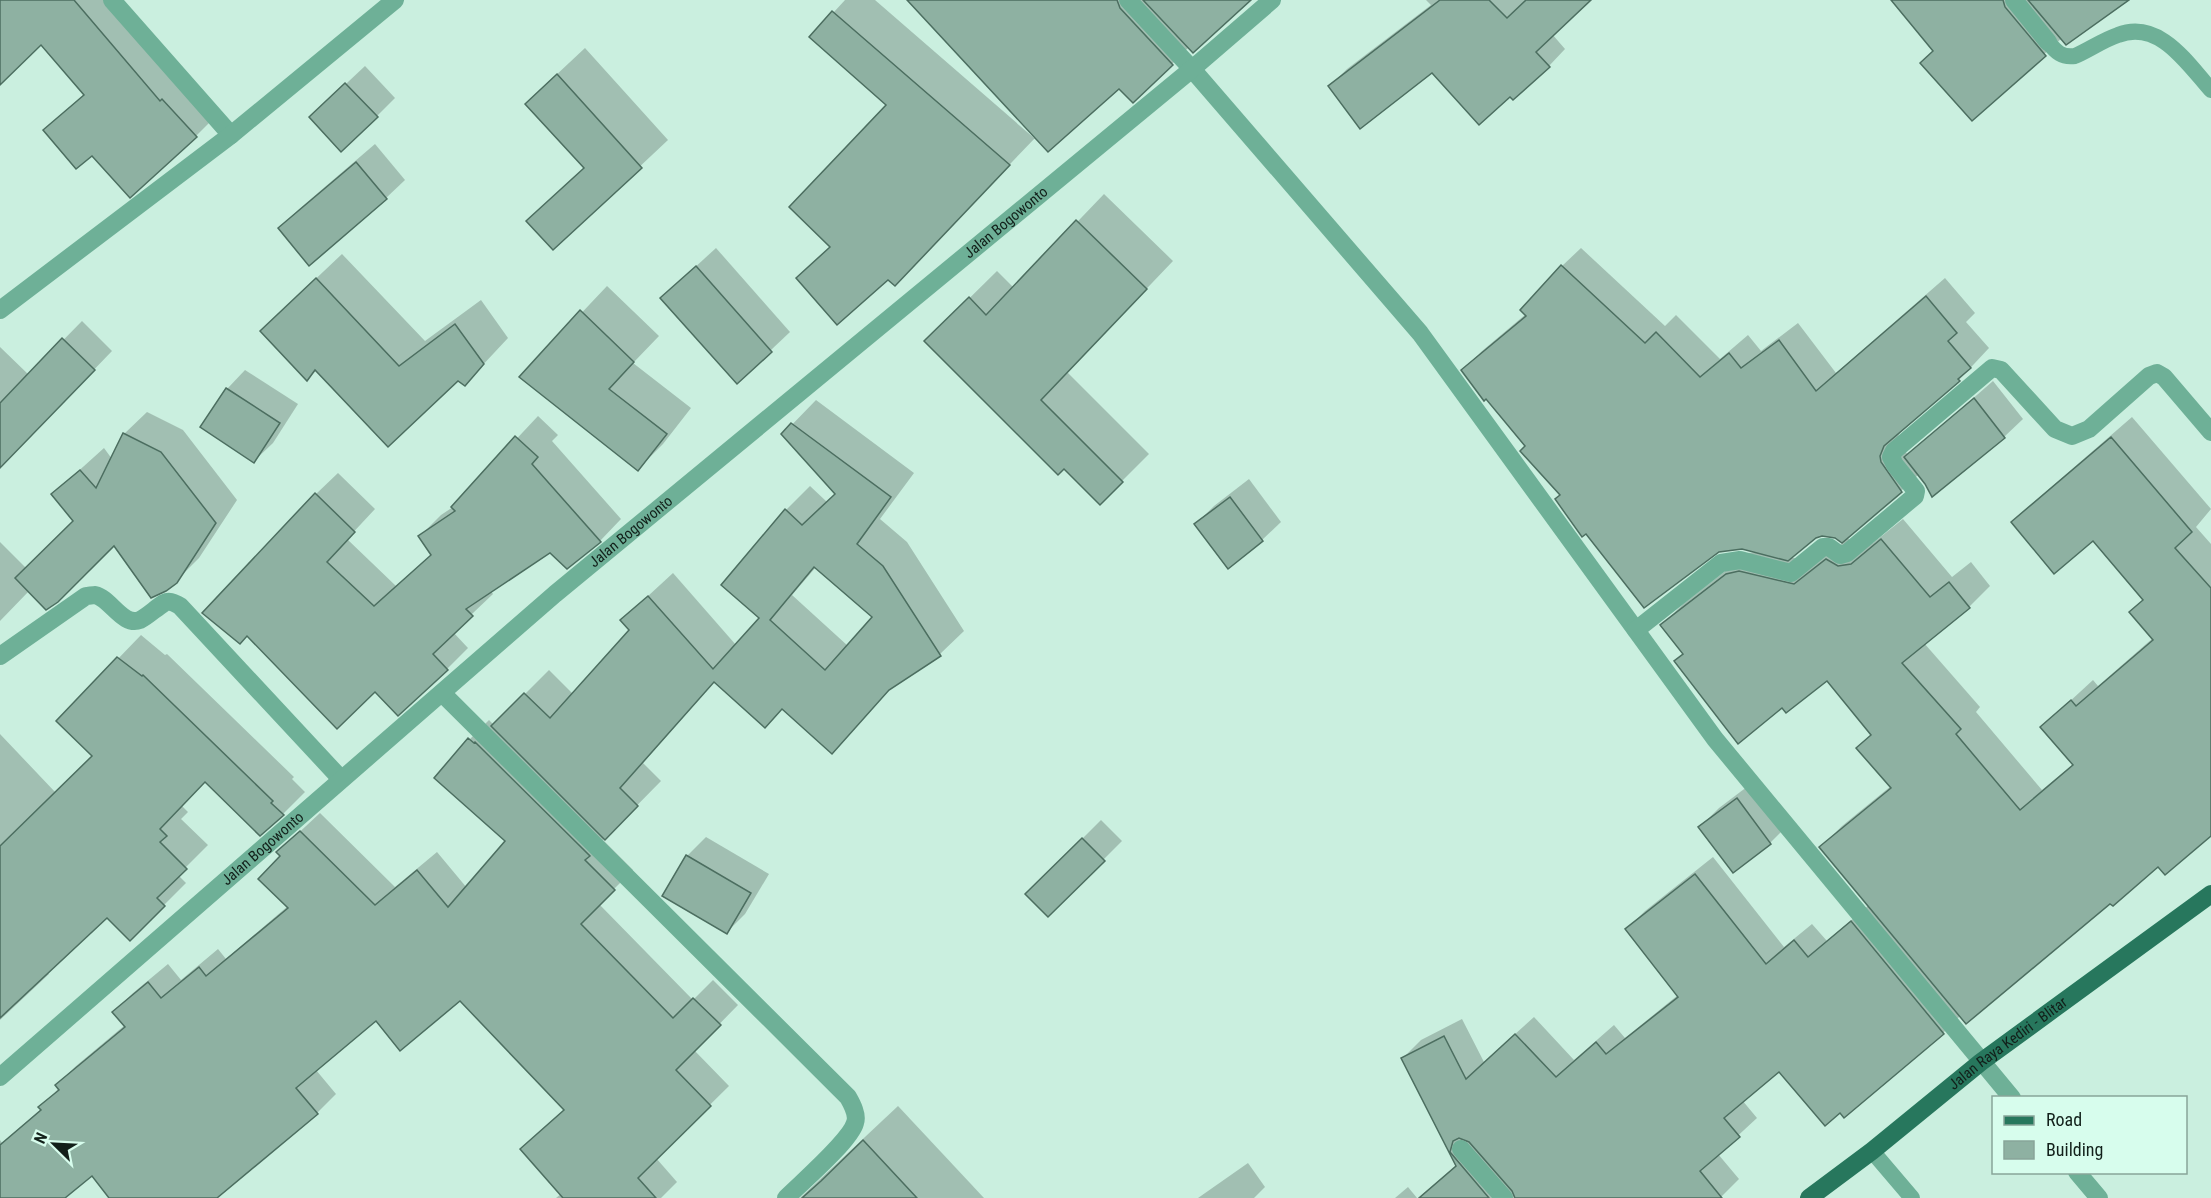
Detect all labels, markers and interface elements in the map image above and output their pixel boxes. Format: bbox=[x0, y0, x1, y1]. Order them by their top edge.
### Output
street label: Jalan Bogowonto bbox=[960, 183, 1051, 262]
street label: Jalan Bogowonto bbox=[585, 492, 676, 571]
street label: Jalan Bogowonto bbox=[218, 808, 307, 889]
street label: Jalan Raya Kediri - Blitar bbox=[1945, 993, 2071, 1094]
legend bbox=[1992, 1096, 2187, 1174]
text: Road bbox=[2046, 1109, 2082, 1130]
north arrow bbox=[24, 1114, 84, 1174]
text: N bbox=[30, 1130, 51, 1146]
text: Building bbox=[2046, 1139, 2103, 1160]

